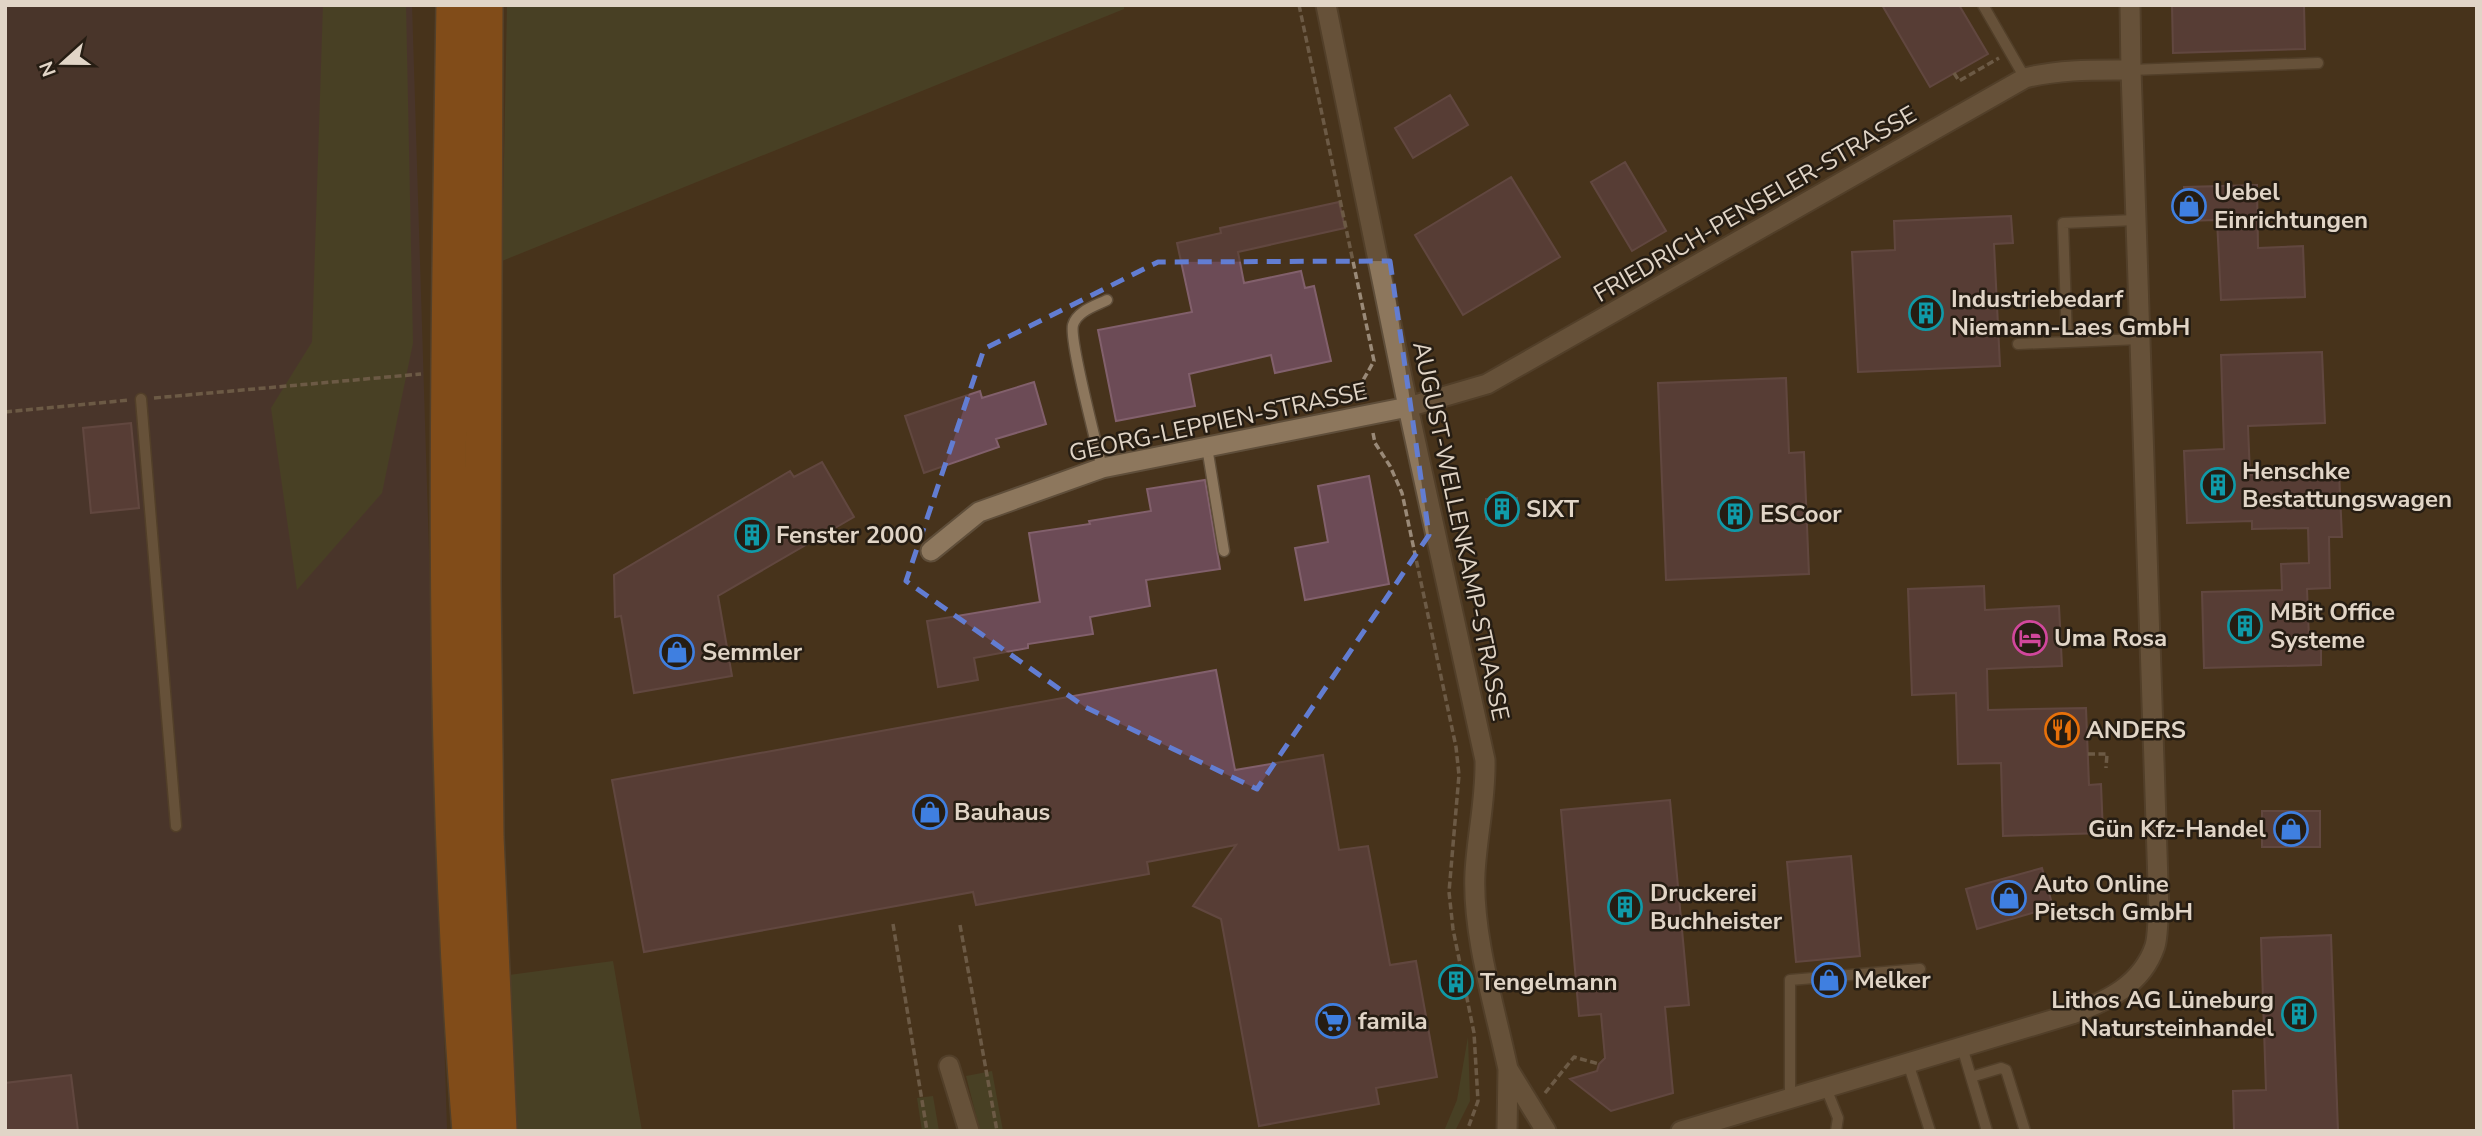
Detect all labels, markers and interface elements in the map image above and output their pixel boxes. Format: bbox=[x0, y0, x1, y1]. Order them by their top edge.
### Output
north arrow bbox=[28, 28, 98, 98]
text: N bbox=[33, 57, 63, 80]
street label: FRIEDRICH-PENSELER-STRASSE bbox=[1588, 98, 1922, 310]
place label: Uebel Einrichtungen bbox=[2214, 176, 2368, 236]
shop icon: Uebel Einrichtungen bbox=[2170, 187, 2208, 225]
place label: Industriebedarf Niemann-Laes GmbH bbox=[1951, 283, 2190, 343]
building icon: Industriebedarf Niemann-Laes GmbH bbox=[1907, 294, 1945, 332]
street label: AUGUST-WELLENKAMP-STRASSE bbox=[1405, 339, 1517, 723]
street label: GEORG-LEPPIEN-STRASSE bbox=[1066, 375, 1370, 469]
place label: Henschke Bestattungswagen bbox=[2242, 455, 2452, 515]
building icon: Henschke Bestattungswagen bbox=[2199, 466, 2237, 504]
building icon: SIXT bbox=[1483, 490, 1521, 528]
place label: SIXT bbox=[1526, 493, 1579, 525]
building icon: ESCoor bbox=[1716, 495, 1754, 533]
place label: ESCoor bbox=[1760, 498, 1842, 530]
building icon: Fenster 2000 bbox=[733, 516, 771, 554]
place label: Fenster 2000 bbox=[776, 519, 923, 551]
place label: MBit Office Systeme bbox=[2270, 596, 2395, 656]
building icon: MBit Office Systeme bbox=[2226, 607, 2264, 645]
hotel icon: Uma Rosa bbox=[2011, 619, 2049, 657]
place label: Uma Rosa bbox=[2054, 622, 2167, 654]
shop icon: Semmler bbox=[658, 633, 696, 671]
place label: Semmler bbox=[702, 636, 803, 668]
restaurant icon: ANDERS bbox=[2043, 711, 2081, 749]
place label: ANDERS bbox=[2086, 714, 2186, 746]
shop icon: Bauhaus bbox=[911, 793, 949, 831]
place label: Bauhaus bbox=[954, 796, 1050, 828]
shop icon: Gün Kfz-Handel bbox=[2272, 810, 2310, 848]
place label: Gün Kfz-Handel bbox=[2088, 813, 2266, 845]
place label: Auto Online Pietsch GmbH bbox=[2034, 868, 2193, 928]
place label: Druckerei Buchheister bbox=[1650, 877, 1783, 937]
shop icon: Auto Online Pietsch GmbH bbox=[1990, 879, 2028, 917]
building icon: Druckerei Buchheister bbox=[1606, 888, 1644, 926]
shop icon: Melker bbox=[1810, 961, 1848, 999]
building icon: Tengelmann bbox=[1437, 963, 1475, 1001]
place label: Melker bbox=[1854, 964, 1931, 996]
place label: Tengelmann bbox=[1480, 966, 1618, 998]
place label: Lithos AG Lüneburg Natursteinhandel bbox=[2051, 984, 2274, 1044]
building icon: Lithos AG Lüneburg Natursteinhandel bbox=[2280, 995, 2318, 1033]
supermarket icon: famila bbox=[1314, 1002, 1352, 1040]
place label: famila bbox=[1358, 1005, 1428, 1037]

